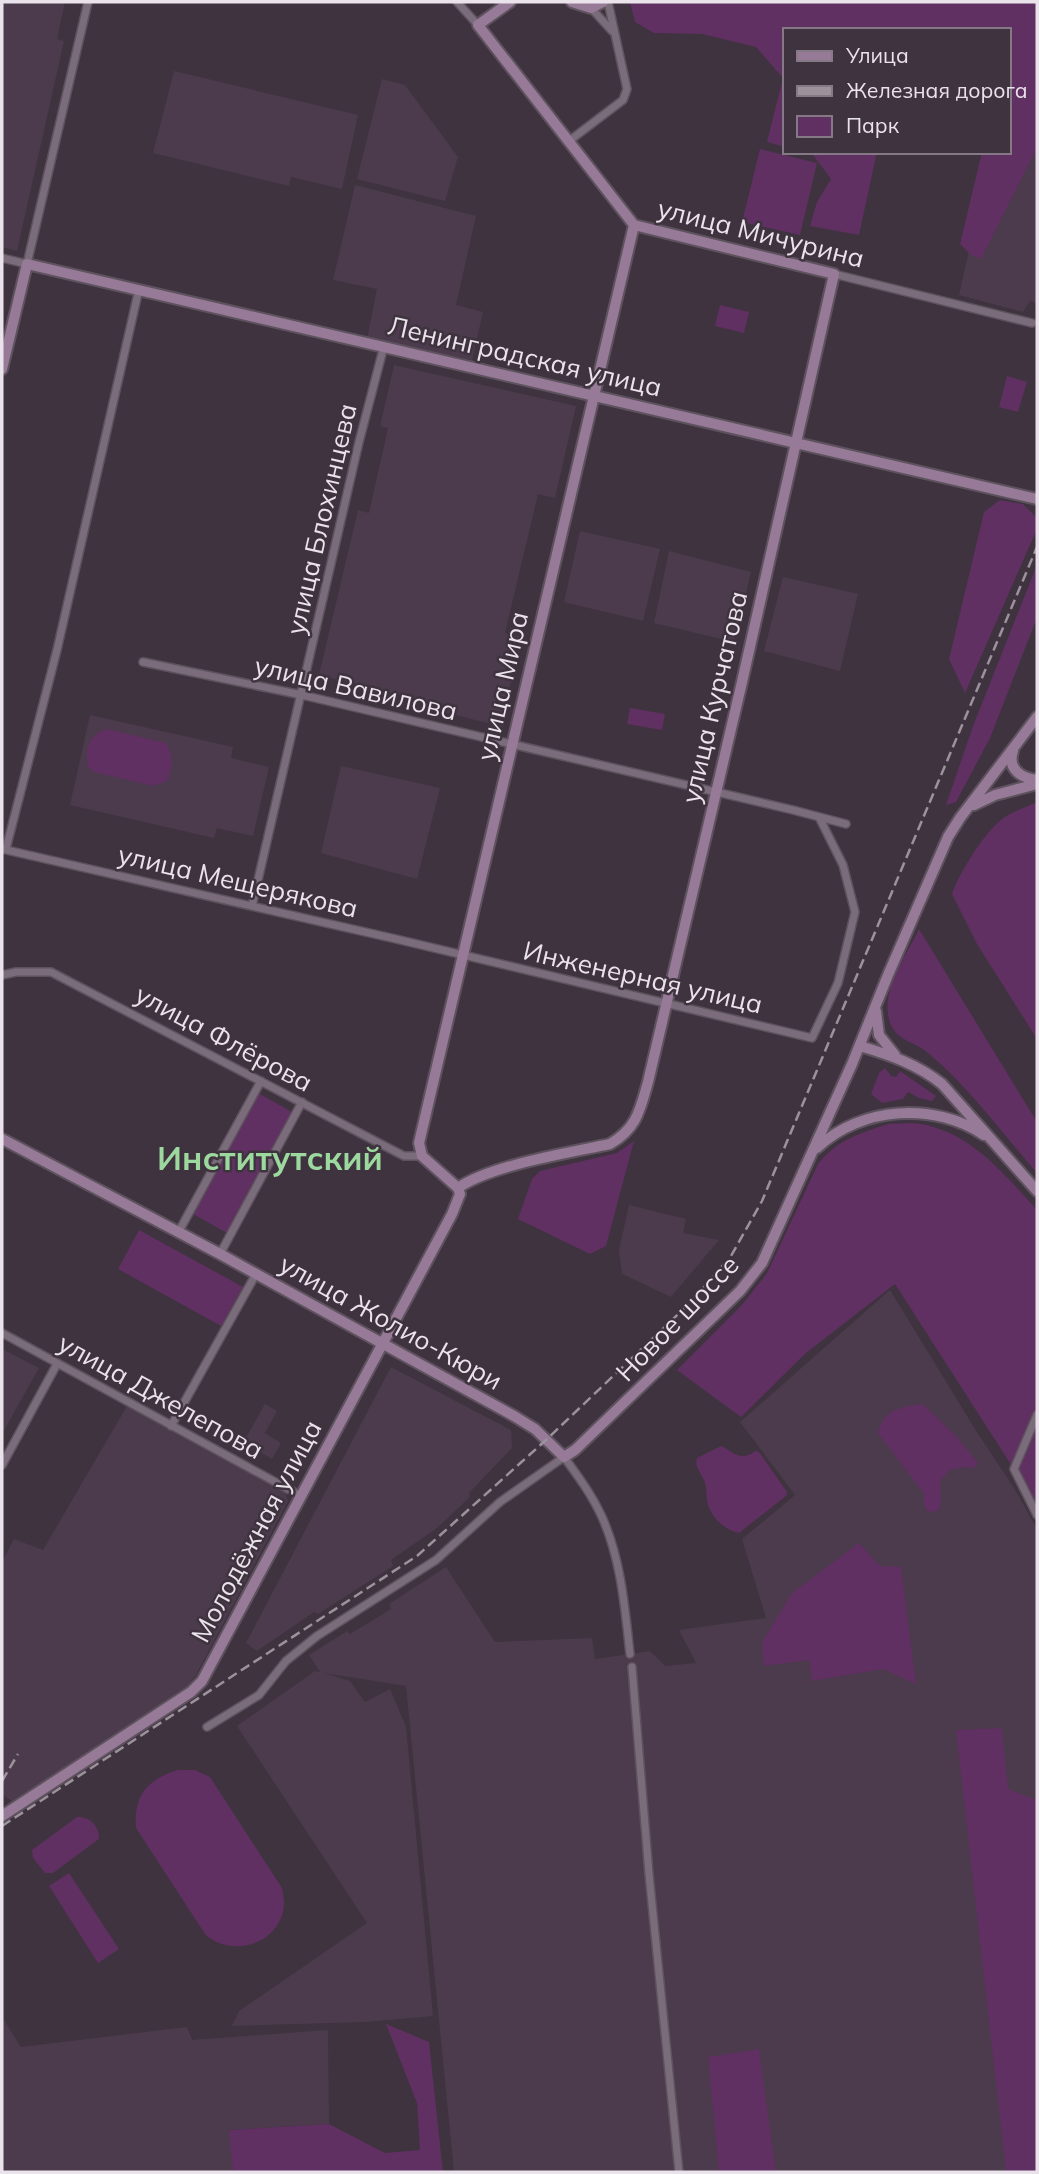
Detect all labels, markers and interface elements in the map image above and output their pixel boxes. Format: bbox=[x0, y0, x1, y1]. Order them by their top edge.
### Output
legend bbox=[783, 28, 1011, 154]
text: Улица bbox=[845, 42, 909, 68]
text: Железная дорога bbox=[846, 77, 1028, 103]
text: Парк bbox=[846, 112, 900, 138]
street label: улица Мичурина bbox=[654, 191, 868, 275]
street label: Ленинградская улица bbox=[385, 308, 665, 404]
street label: улица Блохинцева bbox=[278, 400, 364, 638]
street label: улица Курчатова bbox=[674, 588, 754, 806]
street label: улица Мира bbox=[469, 608, 535, 764]
street label: улица Вавилова bbox=[252, 649, 460, 727]
street label: улица Мещерякова bbox=[115, 837, 361, 925]
street label: Инженерная улица bbox=[520, 933, 766, 1021]
street label: улица Флёрова bbox=[130, 977, 318, 1099]
district label: Институтский bbox=[157, 1137, 383, 1178]
street label: улица Жолио-Кюри bbox=[274, 1247, 508, 1397]
street label: Новое шоссе bbox=[609, 1248, 745, 1388]
street label: улица Джелепова bbox=[53, 1326, 269, 1466]
street label: Молодёжная улица bbox=[183, 1414, 329, 1648]

